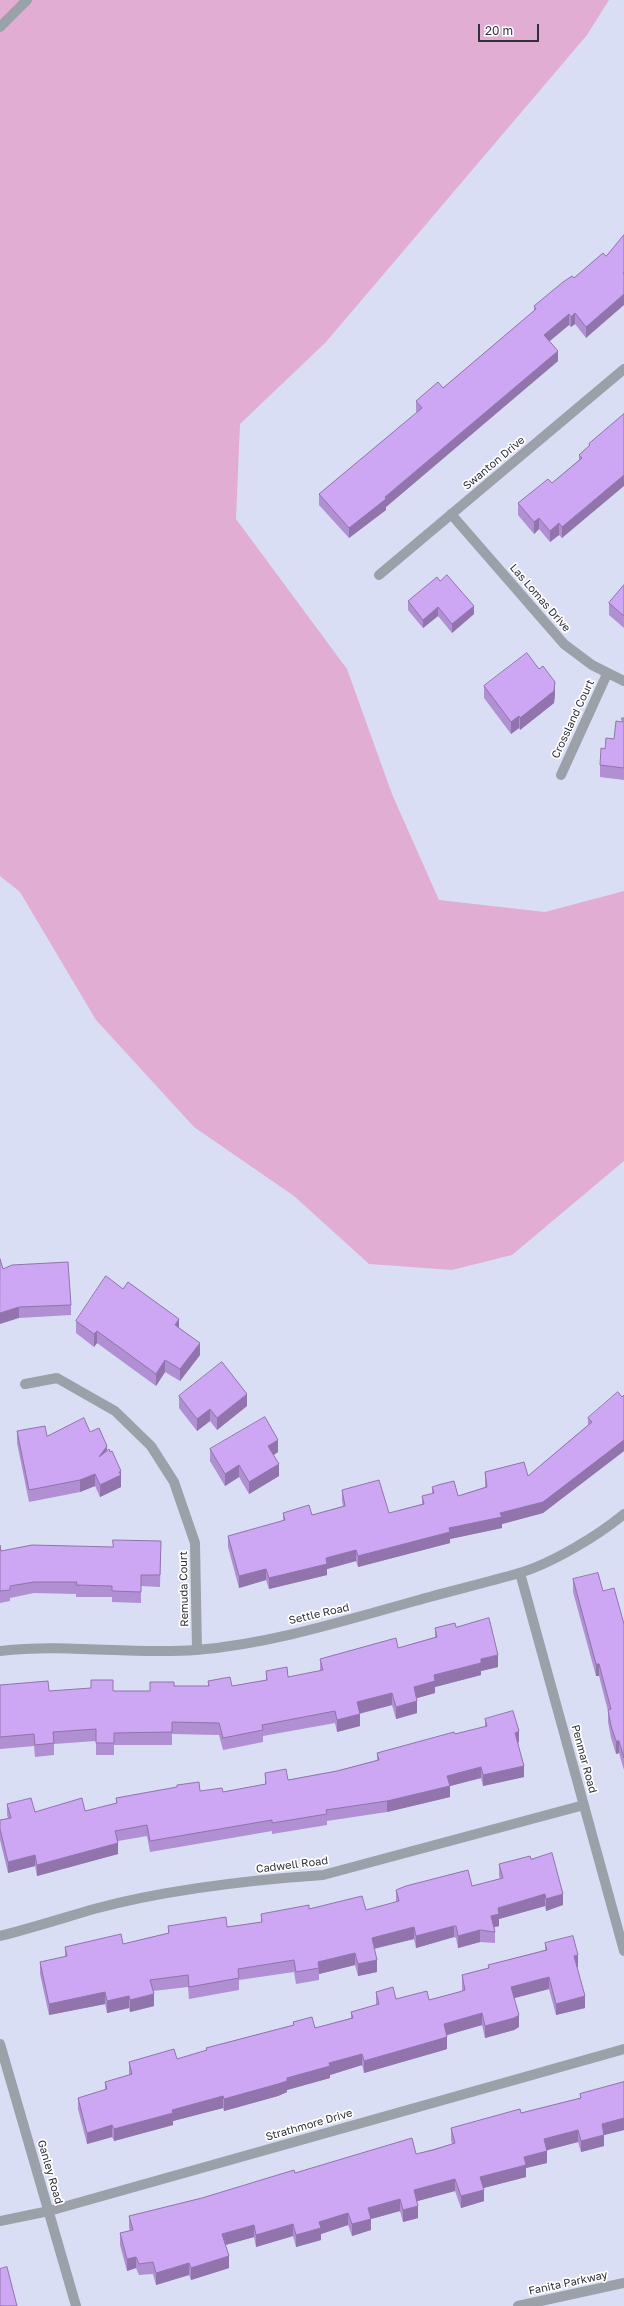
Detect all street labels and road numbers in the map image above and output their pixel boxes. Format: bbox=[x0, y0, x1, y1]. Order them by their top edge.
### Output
street label: Swanton Drive bbox=[461, 433, 527, 493]
street label: Las Lomas Drive bbox=[507, 561, 573, 635]
street label: Crossland Court bbox=[549, 677, 597, 761]
street label: Remuda Court bbox=[177, 1551, 191, 1627]
street label: Settle Road bbox=[288, 1601, 350, 1627]
street label: Penmar Road bbox=[569, 1723, 599, 1795]
street label: Cadwell Road bbox=[255, 1854, 329, 1876]
street label: Strathmore Drive bbox=[264, 2106, 354, 2144]
street label: Ganley Road bbox=[35, 2138, 65, 2206]
street label: Fanita Parkway bbox=[527, 2268, 609, 2298]

